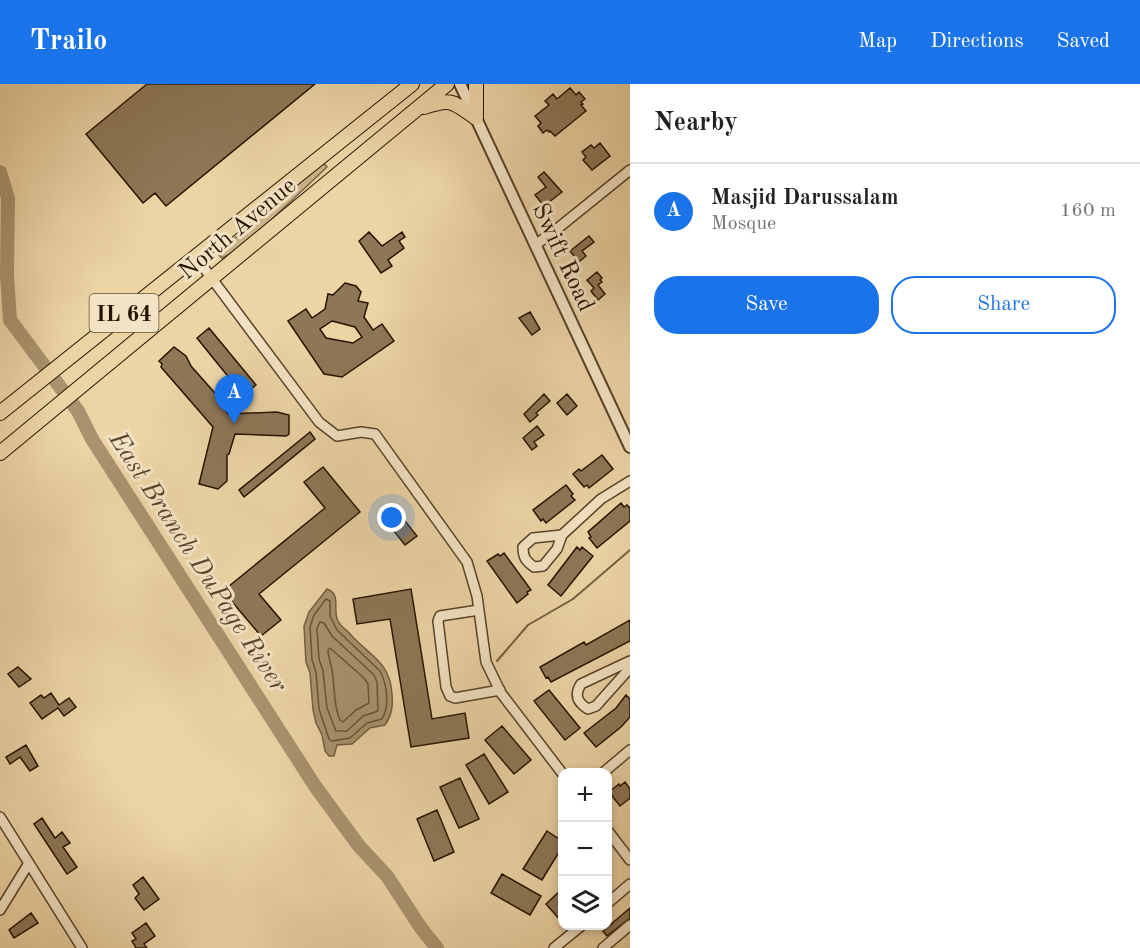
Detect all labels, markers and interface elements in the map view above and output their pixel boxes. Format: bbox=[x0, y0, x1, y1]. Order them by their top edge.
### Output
text: Trailo bbox=[30, 28, 107, 56]
text: Map bbox=[858, 31, 897, 52]
text: Directions bbox=[930, 31, 1024, 52]
text: Saved bbox=[1057, 31, 1110, 52]
text: Nearby bbox=[654, 110, 738, 136]
street label: North Avenue bbox=[175, 174, 301, 285]
text: Masjid Darussalam bbox=[711, 187, 899, 209]
street label: Swift Road bbox=[527, 200, 598, 316]
text: A bbox=[666, 201, 681, 221]
text: 160 m bbox=[1060, 201, 1116, 221]
text: Mosque bbox=[711, 214, 776, 234]
button: Save bbox=[654, 276, 879, 334]
button: Share bbox=[891, 276, 1116, 334]
road number: IL 64 bbox=[90, 294, 158, 332]
pin: A bbox=[214, 374, 254, 424]
water label: East Branch DuPage River bbox=[103, 427, 292, 697]
your location bbox=[377, 503, 406, 532]
map controls bbox=[558, 768, 612, 930]
button: + bbox=[558, 768, 612, 822]
button: − bbox=[558, 822, 612, 876]
button: layers bbox=[558, 876, 612, 930]

